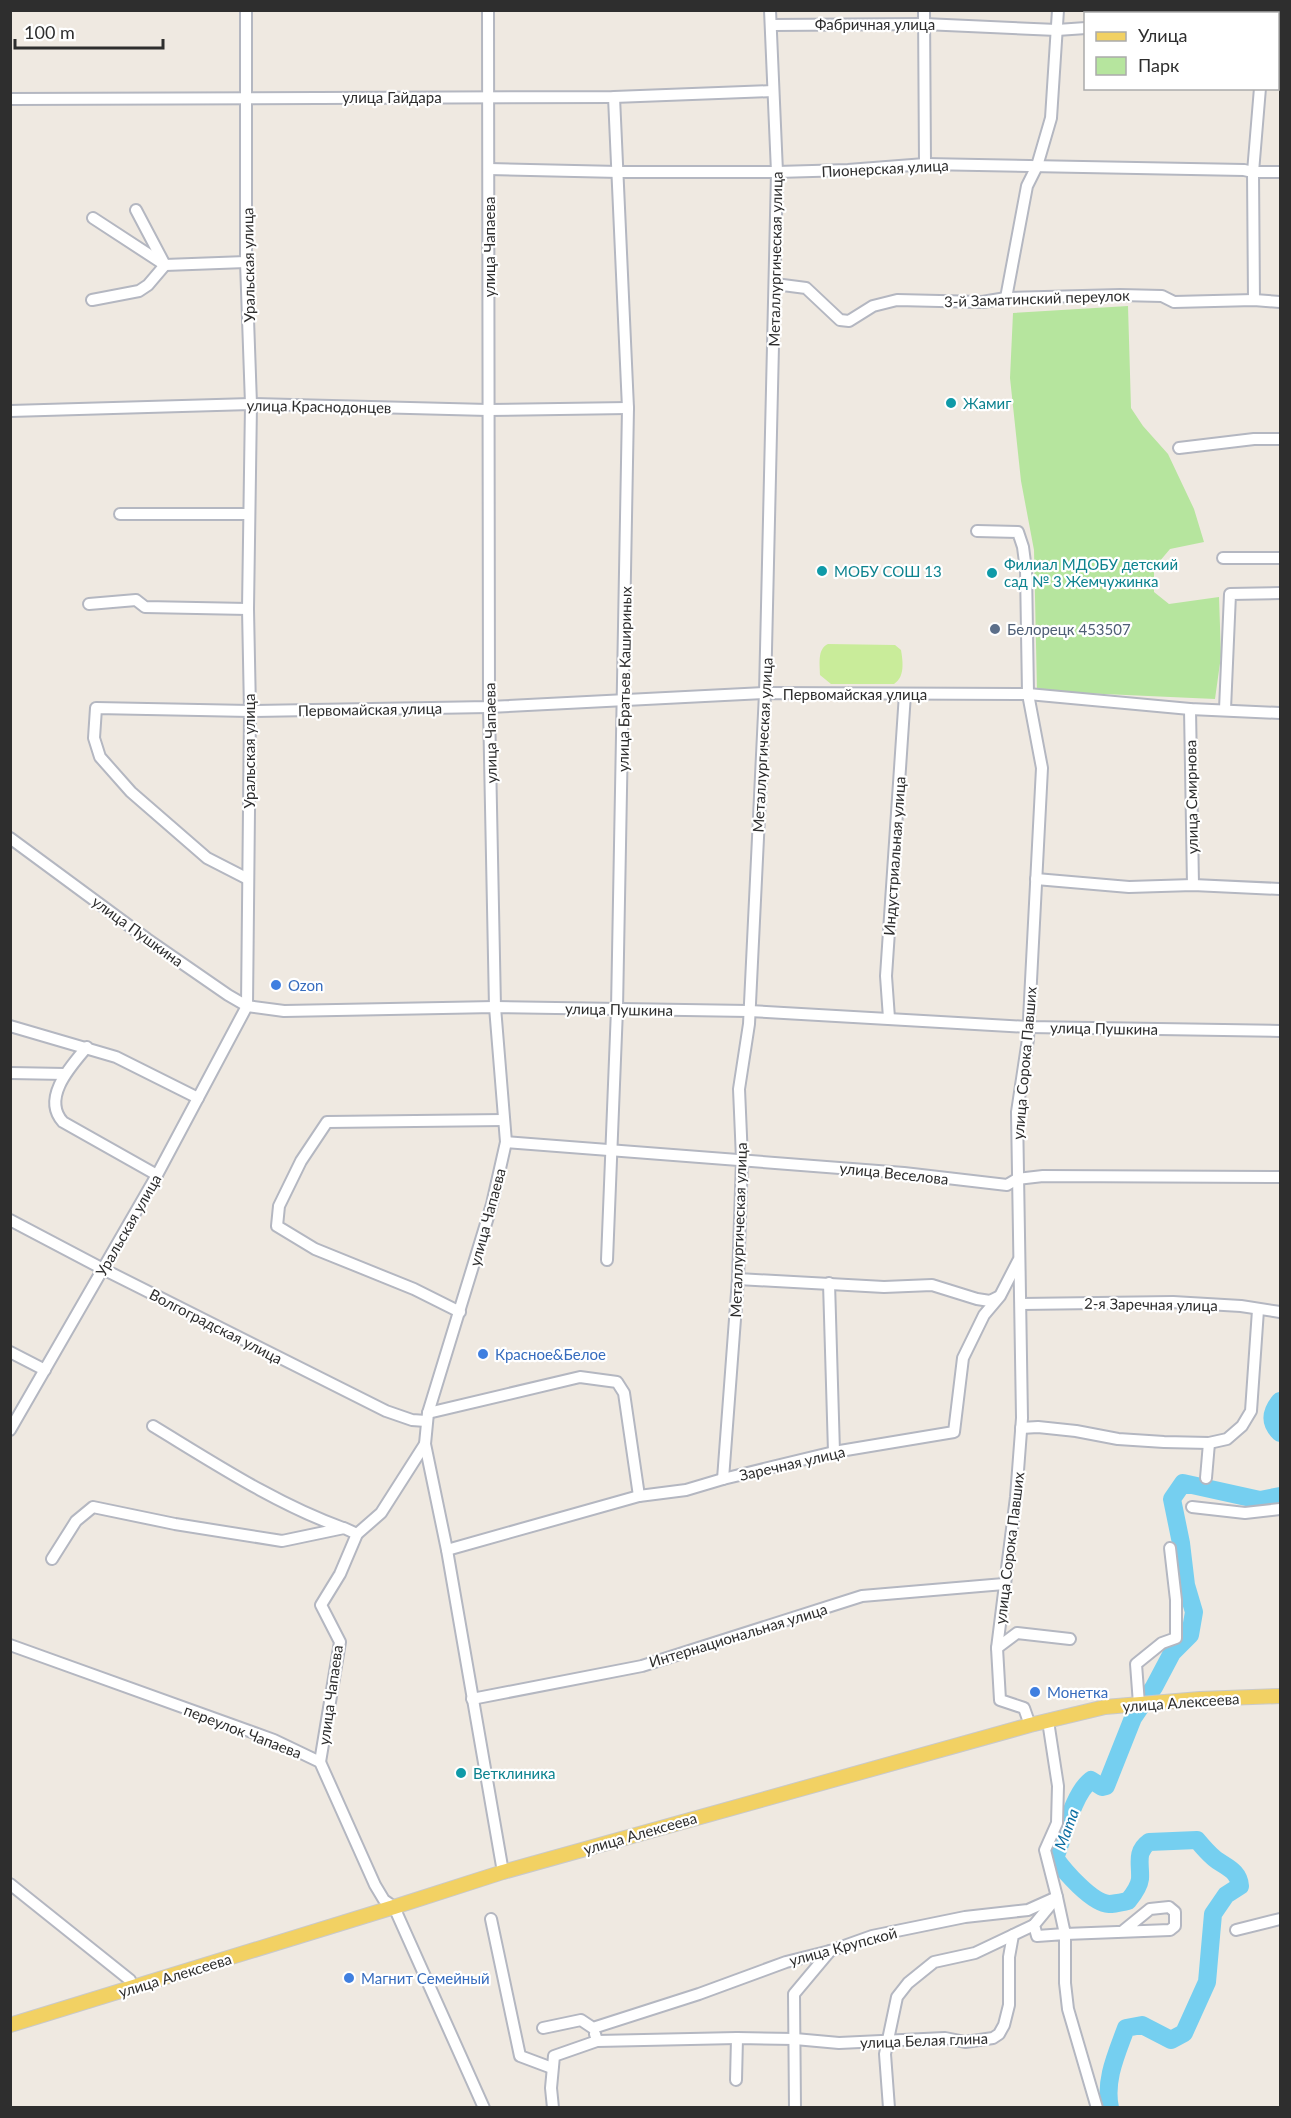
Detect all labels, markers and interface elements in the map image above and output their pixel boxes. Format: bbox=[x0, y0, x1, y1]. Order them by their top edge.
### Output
scale bar bbox=[15, 12, 164, 50]
legend bbox=[1084, 12, 1279, 90]
street label: Фабричная улица bbox=[815, 15, 935, 33]
text: 100 m bbox=[24, 21, 75, 43]
text: Улица bbox=[1138, 24, 1188, 46]
text: Парк bbox=[1138, 54, 1180, 76]
street label: улица Гайдара bbox=[342, 88, 442, 106]
street label: Пионерская улица bbox=[821, 156, 949, 180]
street label: Металлургическая улица bbox=[764, 171, 786, 347]
street label: улица Чапаева bbox=[480, 197, 498, 297]
street label: Уральская улица bbox=[238, 207, 258, 323]
street label: 3-й Заматинский переулок bbox=[944, 286, 1130, 310]
place label: Жамиг bbox=[963, 394, 1011, 412]
street label: улица Краснодонцев bbox=[246, 396, 392, 416]
marker: Жамиг bbox=[944, 396, 958, 410]
place label: Филиал МДОБУ детский сад № 3 Жемчужинка bbox=[1004, 555, 1178, 590]
place label: МОБУ СОШ 13 bbox=[834, 562, 942, 580]
marker: МОБУ СОШ 13 bbox=[815, 564, 829, 578]
marker: Филиал МДОБУ детский сад № 3 Жемчужинка bbox=[985, 566, 999, 580]
street label: улица Братьев Кашириных bbox=[613, 585, 635, 772]
place label: Белорецк 453507 bbox=[1007, 620, 1131, 638]
marker: Белорецк 453507 bbox=[988, 622, 1002, 636]
street label: Металлургическая улица bbox=[748, 657, 776, 833]
street label: улица Чапаева bbox=[480, 683, 500, 783]
street label: Первомайская улица bbox=[783, 685, 927, 703]
street label: Уральская улица bbox=[240, 694, 258, 808]
street label: Первомайская улица bbox=[298, 699, 442, 719]
street label: улица Смирнова bbox=[1181, 740, 1201, 854]
street label: Индустриальная улица bbox=[879, 776, 909, 936]
street label: улица Пушкина bbox=[89, 892, 187, 970]
place label: Ozon bbox=[288, 976, 323, 994]
marker: Ozon bbox=[269, 978, 283, 992]
street label: улица Сорока Павших bbox=[1008, 985, 1040, 1140]
street label: улица Пушкина bbox=[565, 999, 673, 1019]
street label: улица Пушкина bbox=[1050, 1018, 1158, 1038]
street label: Металлургическая улица bbox=[726, 1142, 750, 1318]
street label: улица Веселова bbox=[839, 1158, 949, 1188]
street label: улица Чапаева bbox=[465, 1166, 509, 1268]
street label: Уральская улица bbox=[92, 1171, 164, 1279]
street label: Волгоградская улица bbox=[147, 1285, 285, 1367]
street label: 2-я Заречная улица bbox=[1084, 1294, 1218, 1314]
place label: Красное&Белое bbox=[495, 1345, 606, 1363]
marker: Красное&Белое bbox=[476, 1347, 490, 1361]
street label: Заречная улица bbox=[737, 1442, 847, 1484]
street label: улица Сорока Павших bbox=[991, 1470, 1027, 1625]
street label: Интернациональная улица bbox=[647, 1599, 829, 1671]
street label: улица Чапаева bbox=[314, 1644, 346, 1746]
place label: Монетка bbox=[1047, 1683, 1108, 1701]
marker: Монетка bbox=[1028, 1685, 1042, 1699]
street label: улица Алексеева bbox=[1122, 1689, 1240, 1715]
street label: переулок Чапаева bbox=[182, 1700, 304, 1762]
place label: Ветклиника bbox=[473, 1764, 555, 1782]
marker: Ветклиника bbox=[454, 1766, 468, 1780]
water label: Мата bbox=[1050, 1806, 1082, 1852]
street label: улица Алексеева bbox=[581, 1808, 699, 1858]
street label: улица Крупской bbox=[787, 1923, 899, 1969]
street label: улица Алексеева bbox=[116, 1949, 234, 2001]
place label: Магнит Семейный bbox=[361, 1969, 490, 1987]
marker: Магнит Семейный bbox=[342, 1971, 356, 1985]
street label: улица Белая глина bbox=[860, 2029, 988, 2051]

